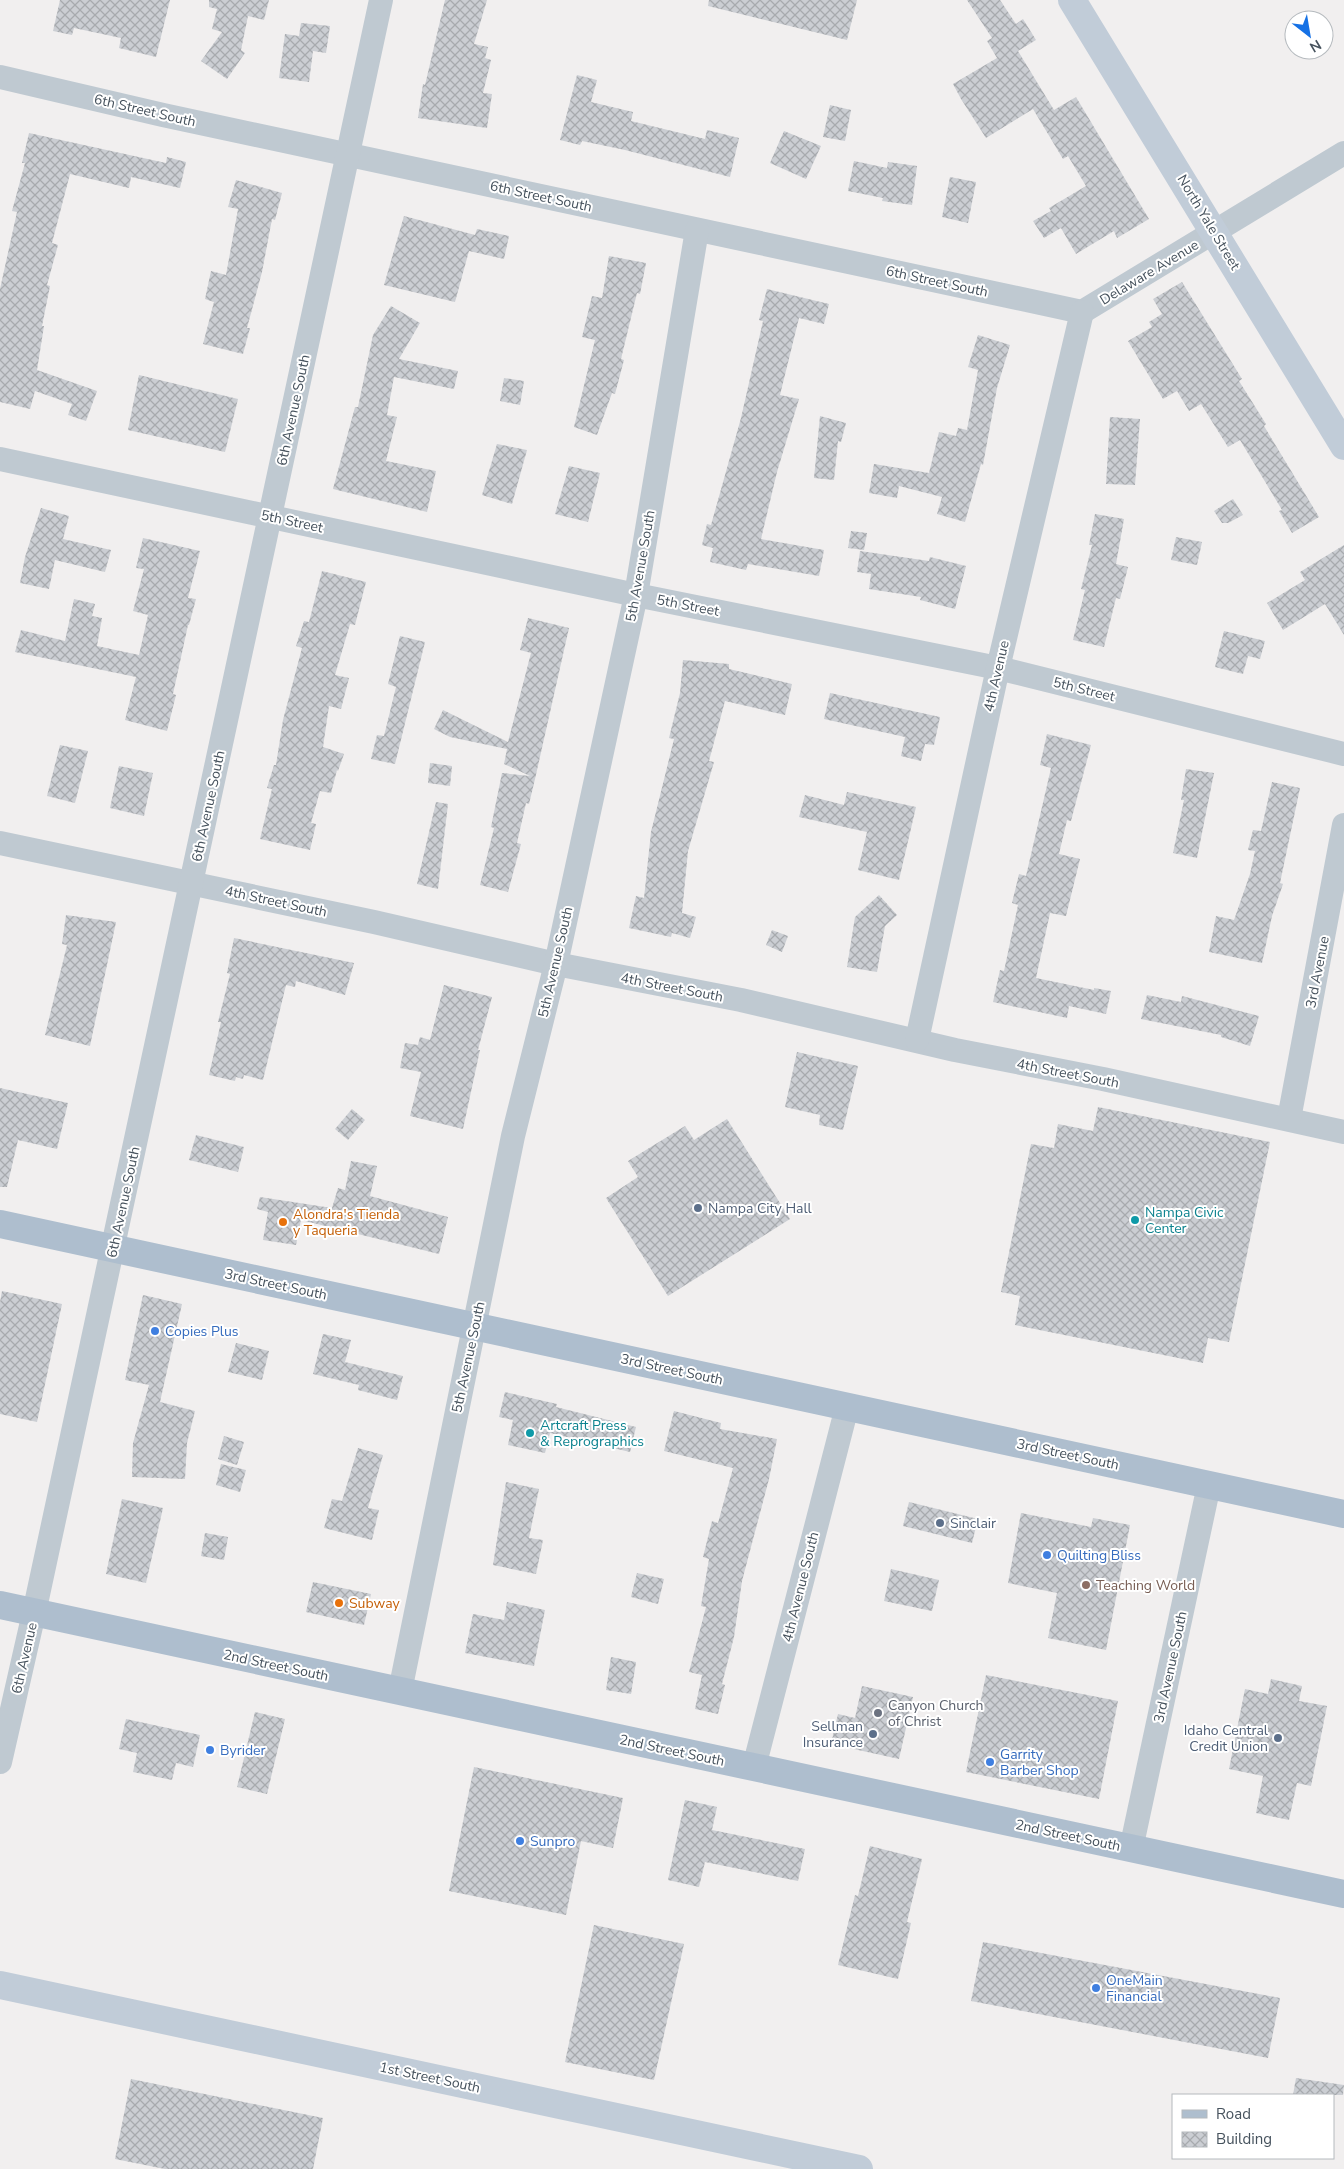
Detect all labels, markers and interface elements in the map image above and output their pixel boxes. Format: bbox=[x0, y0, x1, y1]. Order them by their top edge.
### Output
north arrow bbox=[1284, 10, 1334, 60]
text: N bbox=[1306, 35, 1325, 57]
street label: 6th Street South bbox=[92, 90, 198, 131]
street label: North Yale Street bbox=[1173, 171, 1245, 274]
street label: 6th Street South bbox=[488, 176, 594, 217]
street label: Delaware Avenue bbox=[1096, 235, 1202, 309]
street label: 6th Street South bbox=[884, 261, 990, 302]
street label: 6th Avenue South bbox=[272, 353, 315, 467]
street label: 5th Street bbox=[259, 506, 325, 537]
street label: 5th Avenue South bbox=[621, 509, 660, 623]
street label: 5th Street bbox=[655, 590, 721, 621]
street label: 4th Avenue bbox=[979, 639, 1014, 714]
street label: 5th Street bbox=[1051, 673, 1117, 706]
street label: 6th Avenue South bbox=[187, 749, 230, 863]
street label: 4th Street South bbox=[223, 881, 329, 922]
street label: 5th Avenue South bbox=[533, 905, 577, 1019]
street label: 3rd Avenue bbox=[1301, 935, 1334, 1010]
street label: 4th Street South bbox=[619, 968, 725, 1007]
street label: 4th Street South bbox=[1015, 1054, 1121, 1093]
street label: 6th Avenue South bbox=[102, 1145, 145, 1259]
place label: Nampa City Hall bbox=[708, 1199, 813, 1218]
marker: Nampa City Hall bbox=[692, 1202, 704, 1214]
place label: Nampa Civic Center bbox=[1145, 1203, 1224, 1238]
place label: Alondra's Tienda y Taqueria bbox=[293, 1205, 400, 1240]
marker: Nampa Civic Center bbox=[1129, 1214, 1141, 1226]
marker: Alondra's Tienda y Taqueria bbox=[277, 1216, 289, 1228]
street label: 3rd Street South bbox=[223, 1264, 329, 1305]
street label: 5th Avenue South bbox=[447, 1300, 490, 1414]
place label: Copies Plus bbox=[165, 1322, 239, 1341]
marker: Copies Plus bbox=[149, 1325, 161, 1337]
street label: 3rd Street South bbox=[619, 1349, 725, 1390]
place label: Artcraft Press & Reprographics bbox=[540, 1416, 644, 1451]
marker: Artcraft Press & Reprographics bbox=[524, 1427, 536, 1439]
street label: 3rd Street South bbox=[1015, 1434, 1121, 1475]
place label: Sinclair bbox=[950, 1514, 996, 1533]
marker: Sinclair bbox=[934, 1517, 946, 1529]
street label: 4th Avenue South bbox=[778, 1530, 823, 1644]
place label: Quilting Bliss bbox=[1057, 1546, 1141, 1565]
marker: Quilting Bliss bbox=[1041, 1549, 1053, 1561]
place label: Teaching World bbox=[1096, 1576, 1195, 1595]
marker: Teaching World bbox=[1080, 1579, 1092, 1591]
place label: Subway bbox=[349, 1594, 401, 1613]
marker: Subway bbox=[333, 1597, 345, 1609]
street label: 3rd Avenue South bbox=[1149, 1610, 1192, 1725]
street label: 6th Avenue bbox=[7, 1621, 42, 1696]
street label: 2nd Street South bbox=[222, 1645, 330, 1686]
place label: Canyon Church of Christ bbox=[888, 1696, 984, 1731]
marker: Canyon Church of Christ bbox=[872, 1707, 884, 1719]
place label: Sellman Insurance bbox=[803, 1717, 863, 1752]
place label: Idaho Central Credit Union bbox=[1184, 1721, 1269, 1756]
marker: Sellman Insurance bbox=[867, 1728, 879, 1740]
street label: 2nd Street South bbox=[618, 1730, 726, 1771]
marker: Idaho Central Credit Union bbox=[1272, 1732, 1284, 1744]
place label: Byrider bbox=[220, 1741, 266, 1760]
marker: Byrider bbox=[204, 1744, 216, 1756]
place label: Garrity Barber Shop bbox=[1000, 1745, 1079, 1780]
marker: Garrity Barber Shop bbox=[984, 1756, 996, 1768]
street label: 2nd Street South bbox=[1014, 1815, 1122, 1856]
place label: Sunpro bbox=[530, 1832, 576, 1851]
marker: Sunpro bbox=[514, 1835, 526, 1847]
place label: OneMain Financial bbox=[1106, 1971, 1163, 2006]
marker: OneMain Financial bbox=[1090, 1982, 1102, 1994]
street label: 1st Street South bbox=[378, 2058, 482, 2097]
legend bbox=[1172, 2094, 1334, 2159]
text: Road bbox=[1216, 2104, 1251, 2124]
text: Building bbox=[1216, 2129, 1272, 2149]

